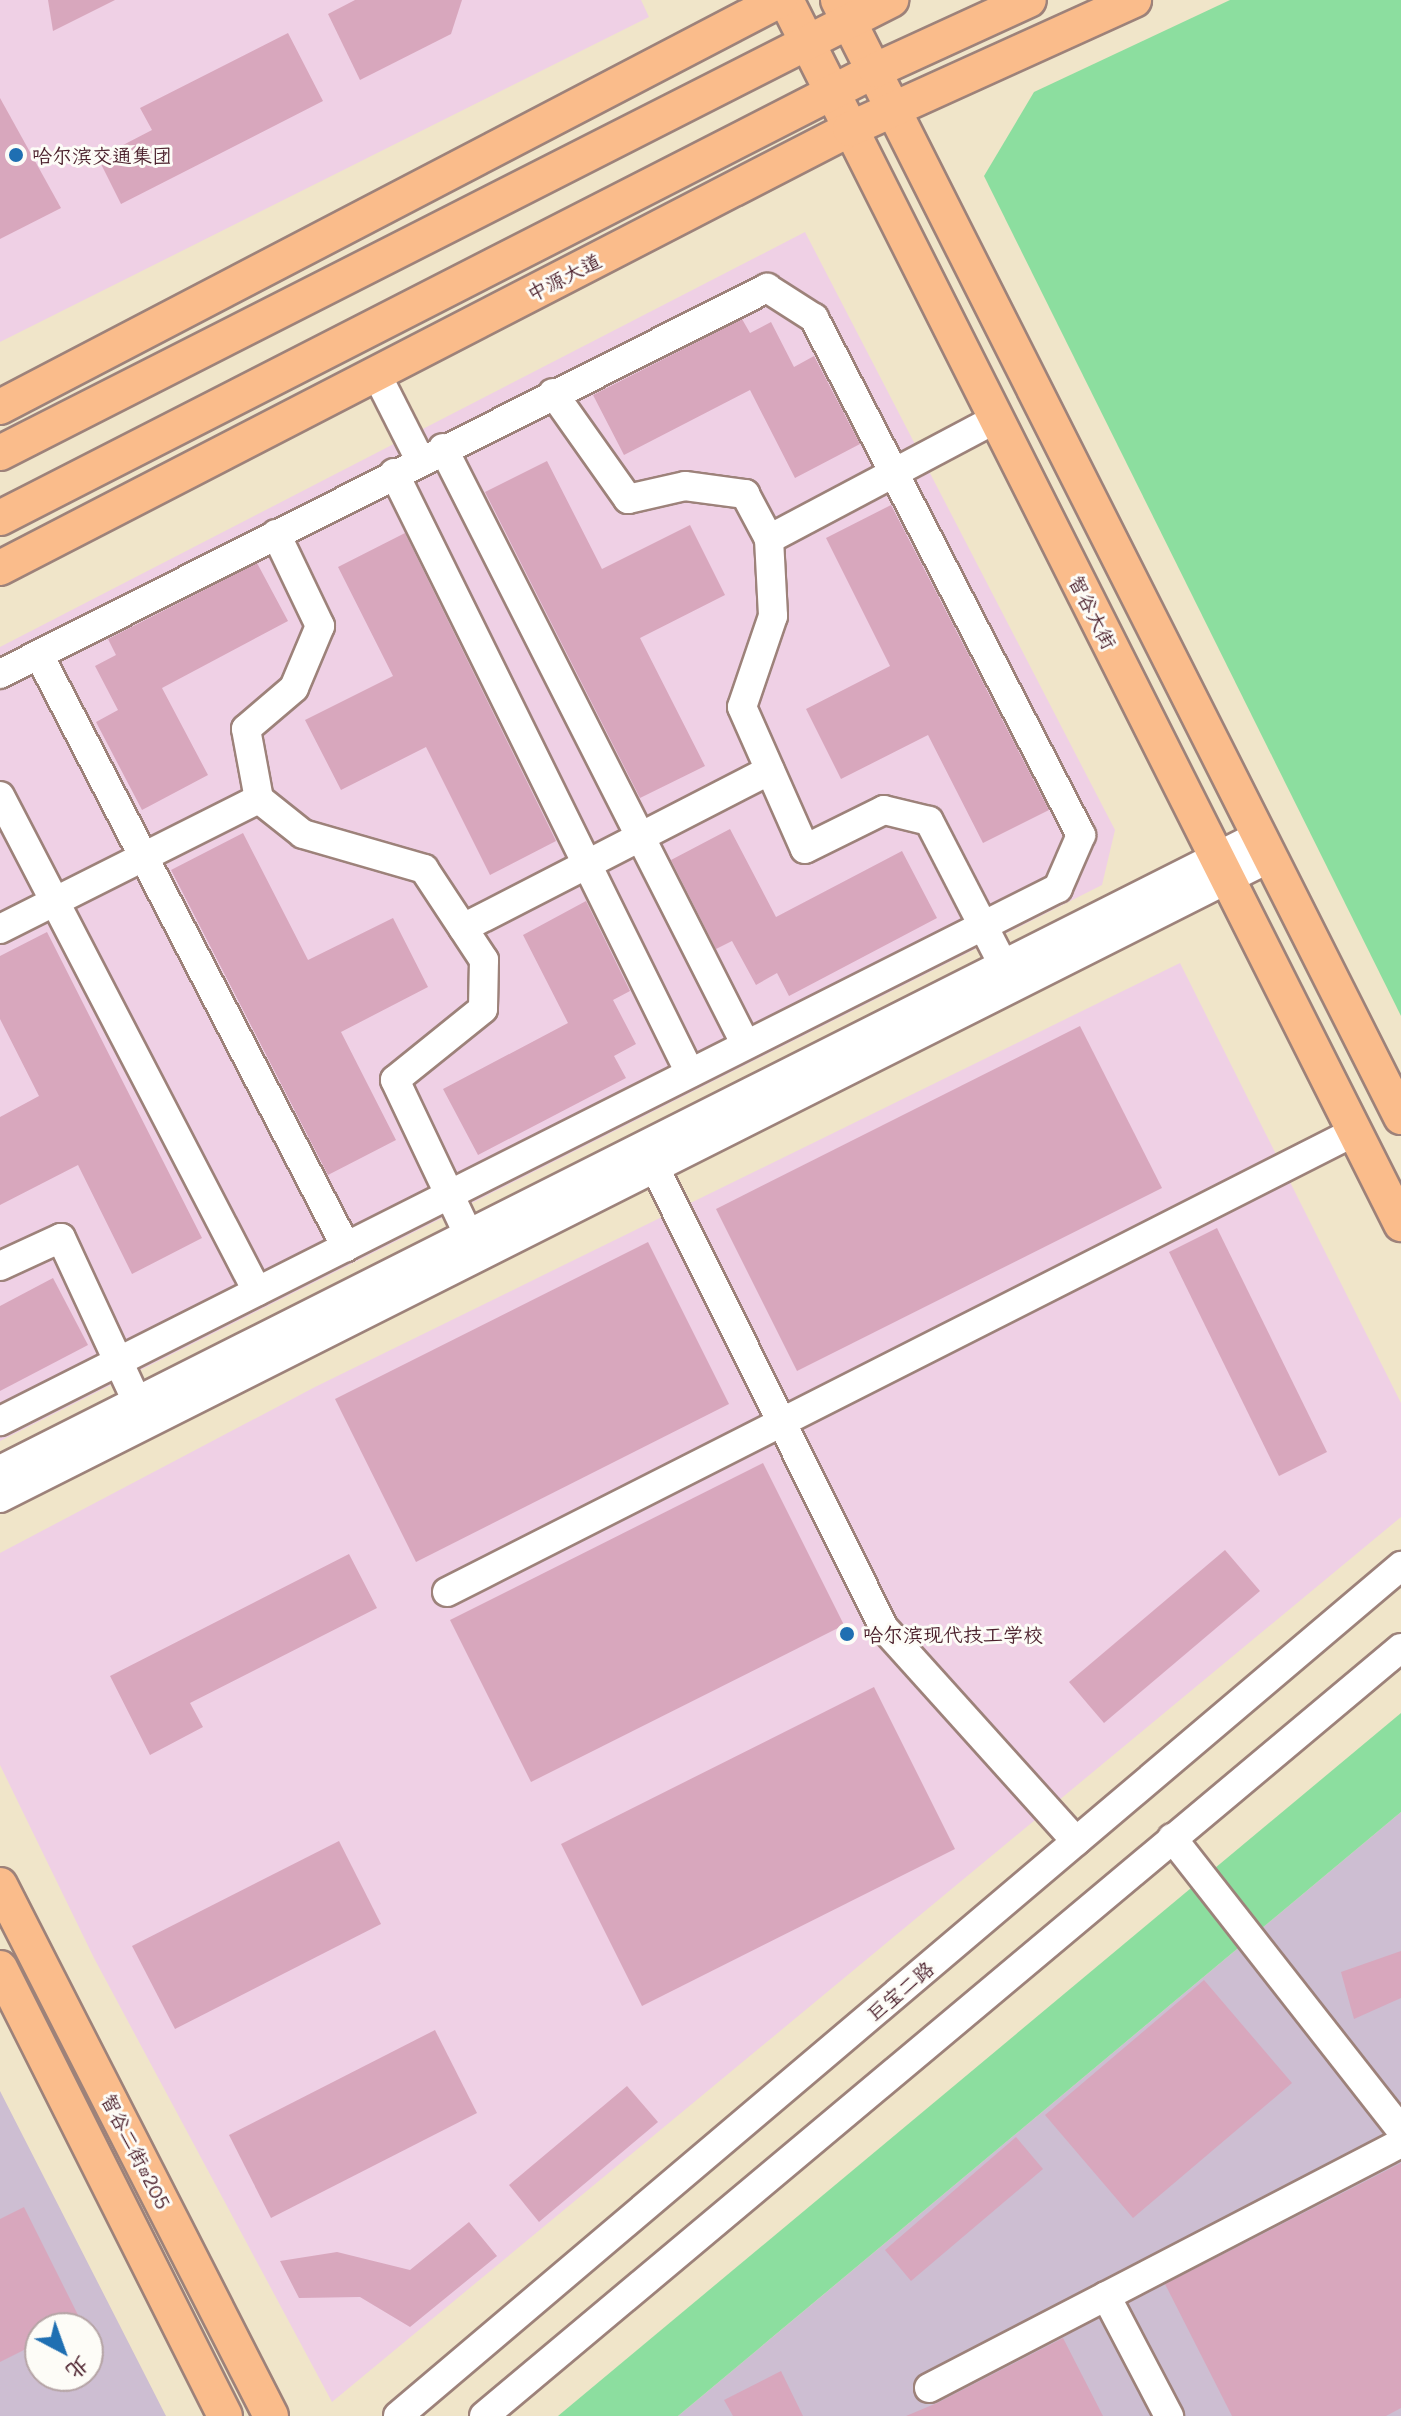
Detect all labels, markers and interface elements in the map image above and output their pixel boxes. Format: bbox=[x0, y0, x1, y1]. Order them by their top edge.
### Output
place label: 哈尔滨交通集团 bbox=[32, 143, 172, 167]
marker: 哈尔滨交通集团 bbox=[7, 146, 25, 164]
street label: 中源大道 bbox=[523, 248, 605, 306]
street label: 智谷大街 bbox=[1064, 571, 1122, 653]
place label: 哈尔滨现代技工学校 bbox=[863, 1622, 1043, 1646]
marker: 哈尔滨现代技工学校 bbox=[838, 1625, 856, 1643]
street label: 巨宝二路 bbox=[862, 1956, 938, 2026]
street label: 智谷二街•205 bbox=[97, 2089, 175, 2213]
north arrow bbox=[24, 2312, 104, 2392]
text: 北 bbox=[61, 2351, 97, 2387]

